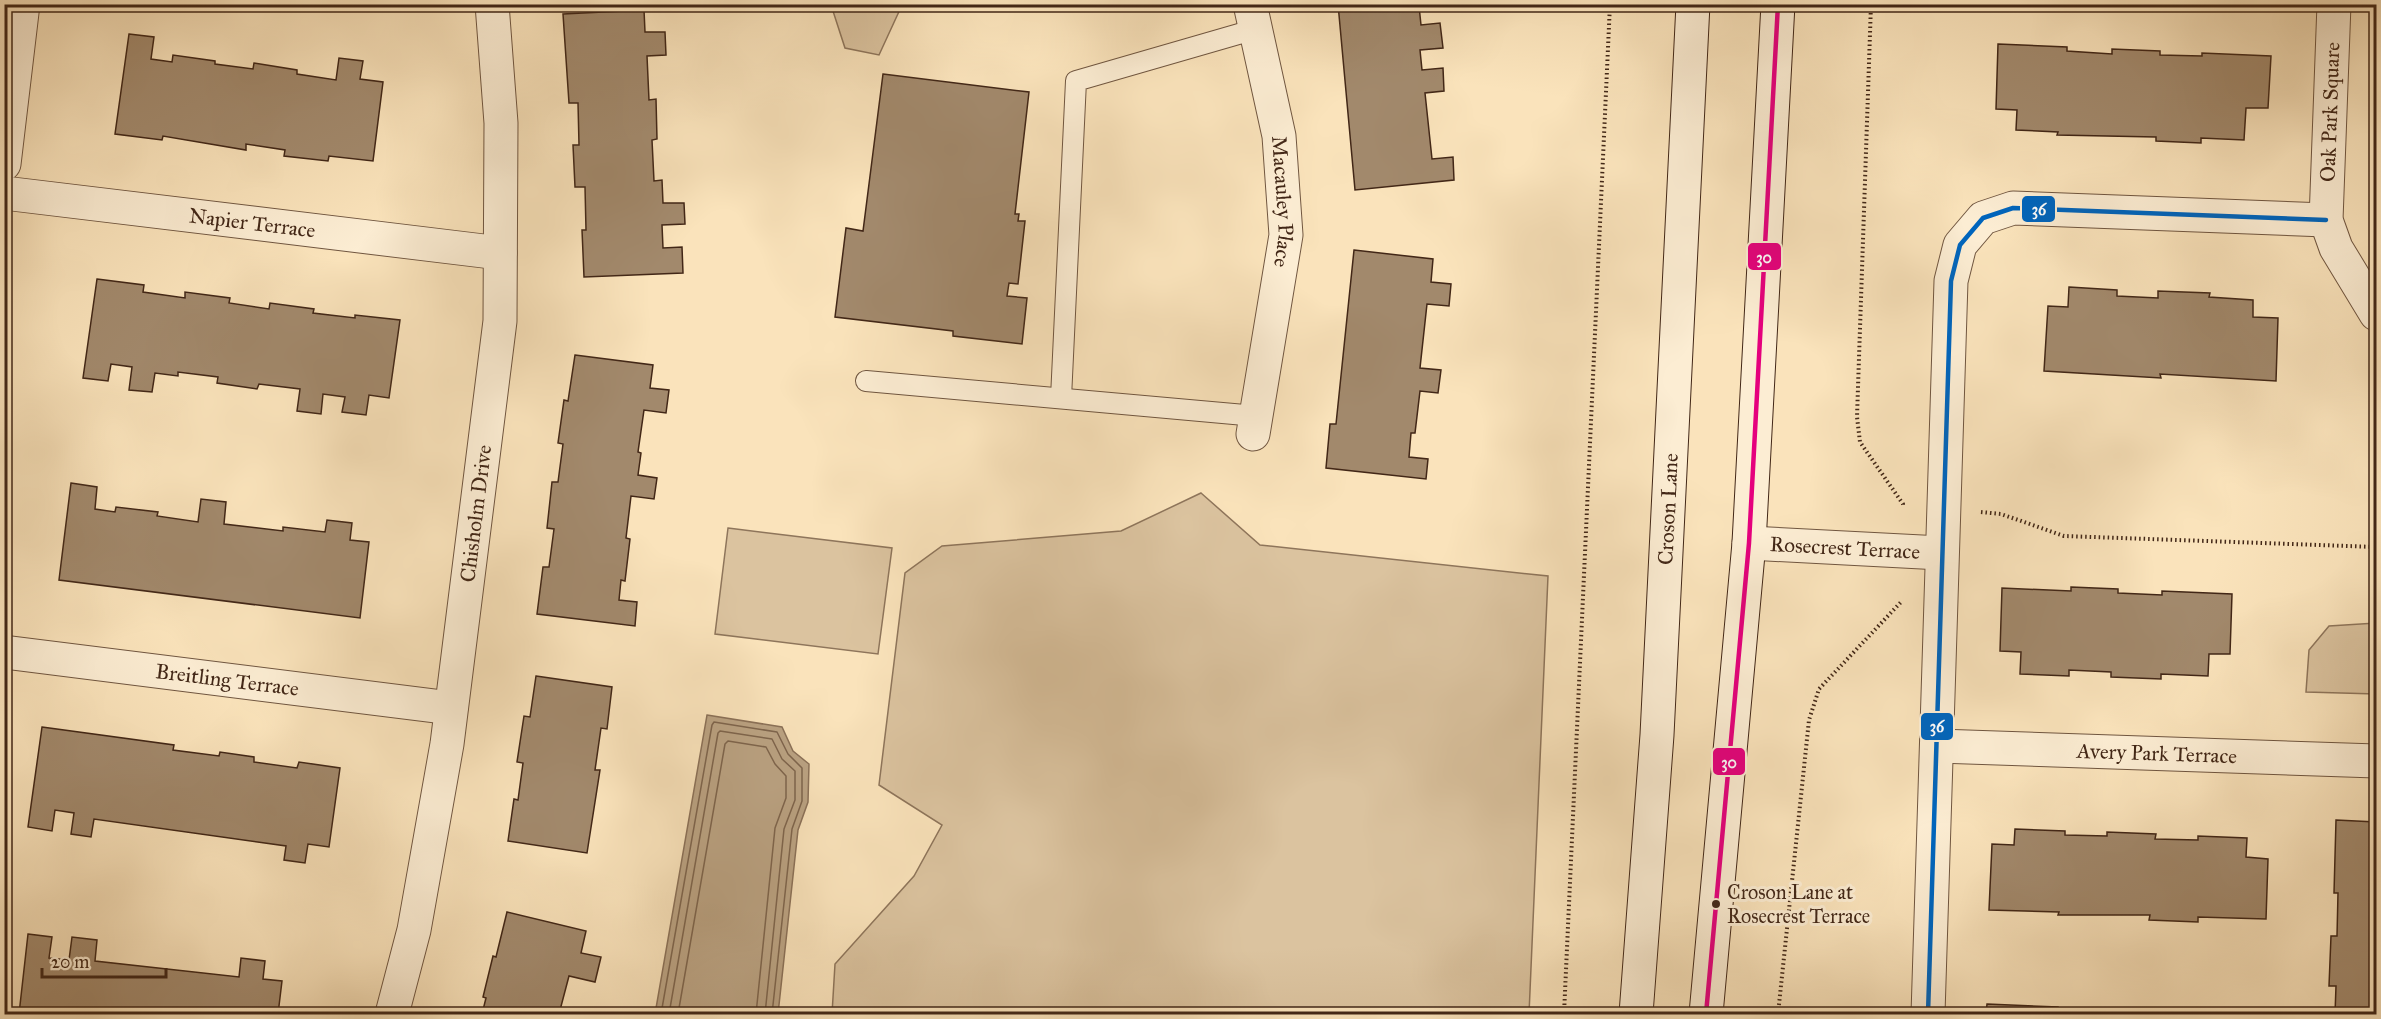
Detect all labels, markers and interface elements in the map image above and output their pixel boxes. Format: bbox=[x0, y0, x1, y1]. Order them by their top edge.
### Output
street label: Oak Park Square bbox=[2315, 41, 2345, 183]
street label: Macauley Place bbox=[1266, 135, 1299, 270]
line badge: 36 bbox=[2021, 195, 2056, 223]
text: 36 bbox=[2032, 200, 2047, 220]
street label: Napier Terrace bbox=[187, 202, 317, 244]
line badge: 30 bbox=[1747, 242, 1782, 271]
text: 30 bbox=[1756, 248, 1772, 268]
street label: Chisholm Drive bbox=[454, 443, 497, 584]
street label: Croson Lane bbox=[1652, 452, 1684, 565]
street label: Rosecrest Terrace bbox=[1769, 531, 1921, 565]
street label: Breitling Terrace bbox=[154, 658, 301, 702]
line badge: 36 bbox=[1920, 712, 1954, 741]
text: 36 bbox=[1930, 717, 1945, 737]
street label: Avery Park Terrace bbox=[2075, 738, 2238, 769]
line badge: 30 bbox=[1712, 747, 1746, 776]
text: 30 bbox=[1721, 753, 1737, 773]
place label: Croson Lane at Rosecrest Terrace bbox=[1727, 880, 1870, 928]
marker: Croson Lane at Rosecrest Terrace bbox=[1710, 898, 1722, 910]
scale bar bbox=[42, 941, 166, 979]
text: 20 m bbox=[51, 951, 89, 973]

